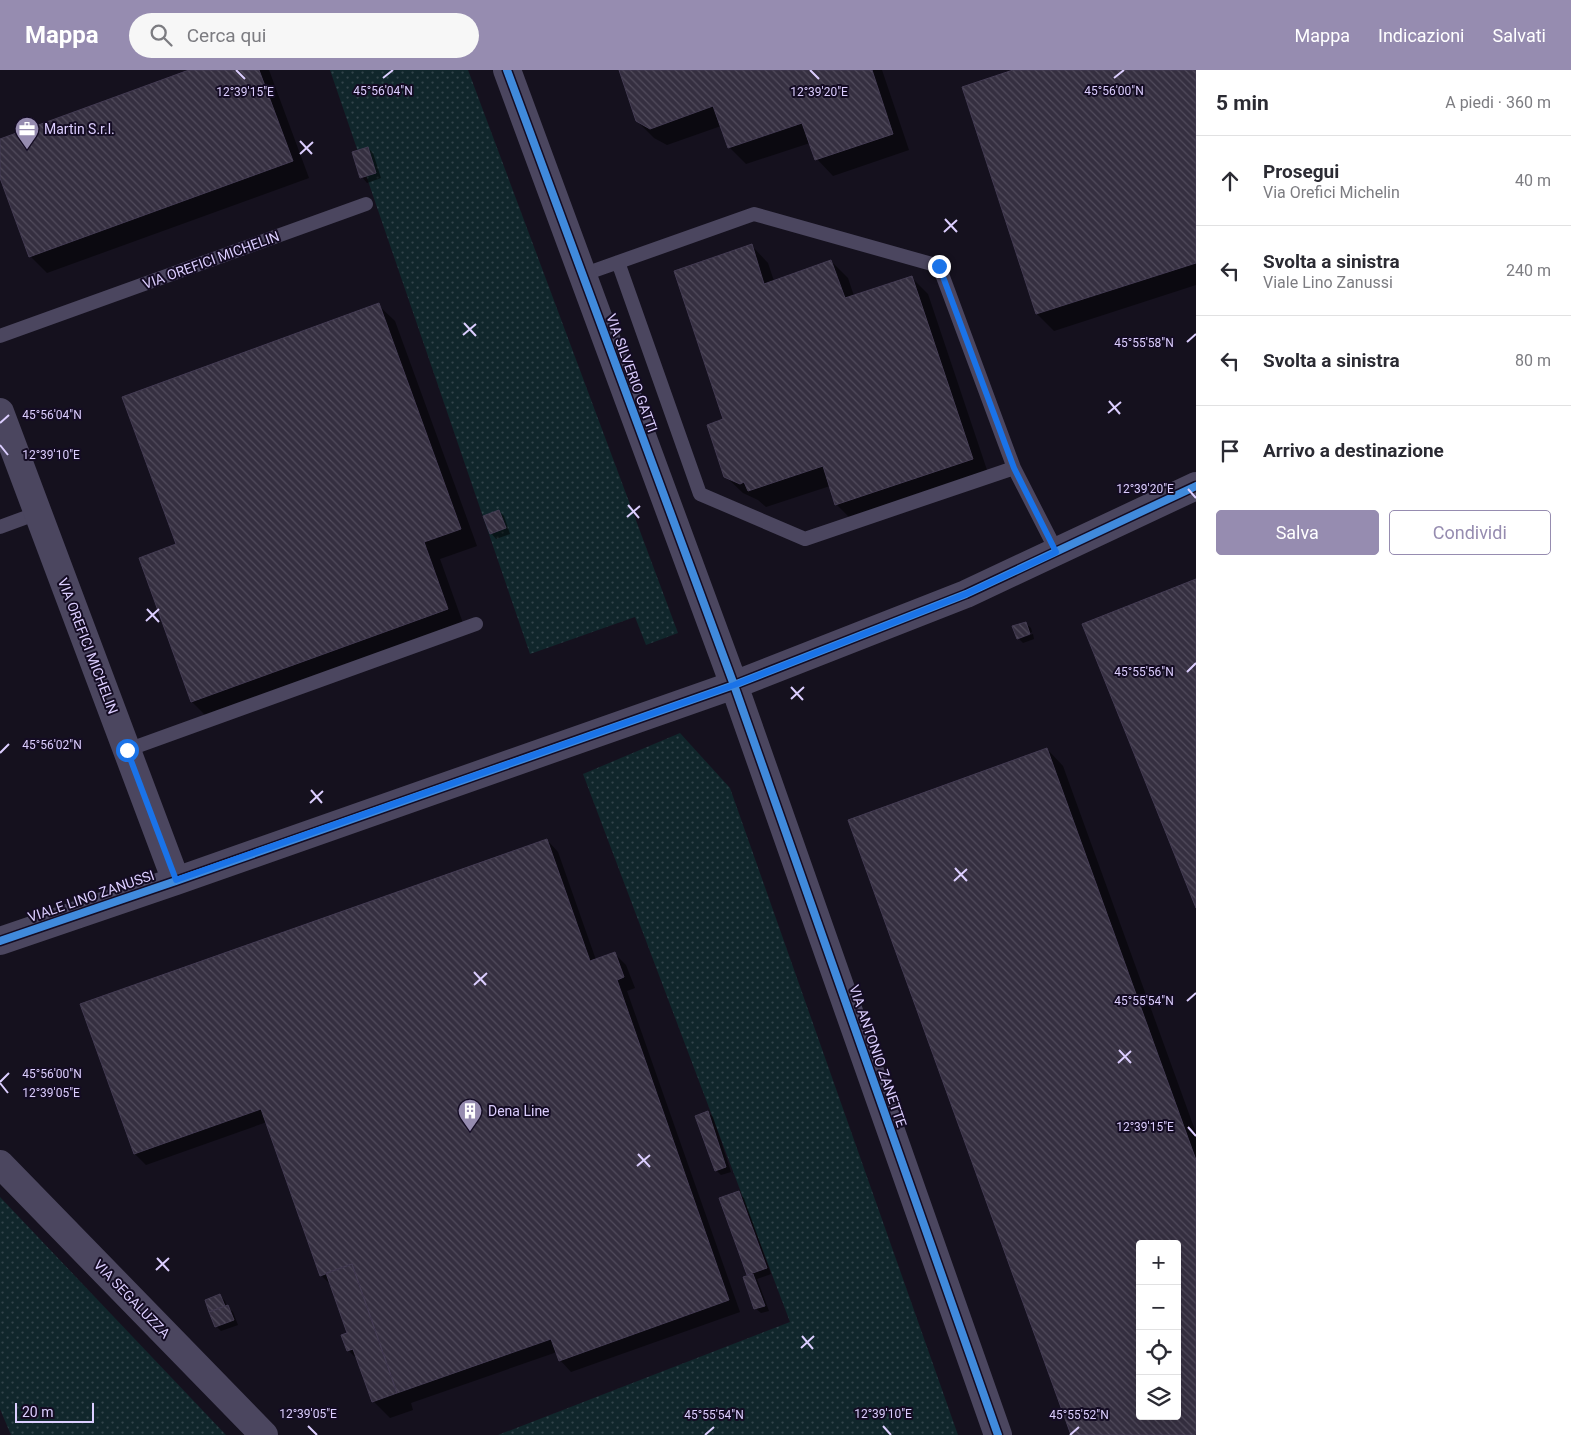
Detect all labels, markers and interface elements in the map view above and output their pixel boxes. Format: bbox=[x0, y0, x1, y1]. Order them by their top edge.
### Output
search box bbox=[129, 13, 479, 58]
text: Mappa bbox=[25, 21, 99, 49]
icon: search bbox=[147, 21, 175, 49]
text: Cerca qui bbox=[187, 24, 266, 47]
text: Mappa bbox=[1295, 25, 1350, 46]
text: Indicazioni bbox=[1378, 25, 1465, 46]
text: Salvati bbox=[1493, 25, 1546, 46]
text: 45°56'04"N bbox=[353, 84, 413, 98]
text: 45°56'00"N bbox=[1084, 84, 1144, 98]
text: 12°39'15"E bbox=[216, 85, 274, 99]
text: 12°39'20"E bbox=[790, 85, 848, 99]
text: 5 min bbox=[1216, 91, 1269, 115]
text: A piedi · 360 m bbox=[1445, 93, 1551, 112]
office icon: Martin S.r.l. bbox=[14, 116, 40, 150]
place label: Martin S.r.l. bbox=[44, 121, 115, 137]
text: Prosegui bbox=[1263, 160, 1339, 183]
icon: ahead bbox=[1216, 167, 1244, 195]
text: 40 m bbox=[1515, 171, 1551, 190]
text: Via Orefici Michelin bbox=[1263, 183, 1400, 202]
street label: VIA OREFICI MICHELIN bbox=[141, 228, 281, 292]
text: Svolta a sinistra bbox=[1263, 250, 1400, 273]
route end bbox=[928, 255, 951, 278]
icon: left bbox=[1216, 257, 1244, 285]
text: 240 m bbox=[1506, 261, 1551, 280]
text: Viale Lino Zanussi bbox=[1263, 273, 1393, 292]
street label: VIA SILVERIO GATTI bbox=[603, 312, 661, 434]
text: 45°55'58"N bbox=[1114, 336, 1174, 350]
icon: left bbox=[1216, 347, 1244, 375]
text: Svolta a sinistra bbox=[1263, 349, 1400, 372]
text: 80 m bbox=[1515, 351, 1551, 370]
text: 45°56'04"N bbox=[22, 408, 82, 422]
icon: arrive bbox=[1216, 437, 1244, 465]
text: Arrivo a destinazione bbox=[1263, 439, 1444, 462]
text: 12°39'10"E bbox=[22, 448, 80, 462]
text: 12°39'20"E bbox=[1116, 482, 1174, 496]
button: Salva bbox=[1216, 510, 1379, 555]
button: Condividi bbox=[1389, 510, 1551, 555]
street label: VIA OREFICI MICHELIN bbox=[55, 576, 121, 716]
text: 45°55'56"N bbox=[1114, 665, 1174, 679]
text: 45°56'02"N bbox=[22, 738, 82, 752]
route start bbox=[116, 739, 139, 762]
street label: VIALE LINO ZANUSSI bbox=[26, 867, 156, 925]
street label: VIA ANTONIO ZANETTE bbox=[846, 983, 910, 1129]
text: 45°55'54"N bbox=[1114, 994, 1174, 1008]
text: 45°56'00"N bbox=[22, 1067, 82, 1081]
text: 12°39'05"E bbox=[22, 1086, 80, 1100]
building icon: Dena Line bbox=[457, 1098, 483, 1132]
place label: Dena Line bbox=[488, 1103, 550, 1119]
text: 12°39'15"E bbox=[1116, 1120, 1174, 1134]
map controls bbox=[1136, 1240, 1181, 1420]
button: + bbox=[1136, 1240, 1181, 1285]
street label: VIA SEGALUZZA bbox=[91, 1257, 173, 1341]
button: − bbox=[1136, 1285, 1181, 1330]
button: locate bbox=[1136, 1330, 1181, 1375]
button: layers bbox=[1136, 1375, 1181, 1420]
scale bar bbox=[15, 1400, 94, 1423]
text: 20 m bbox=[22, 1404, 54, 1420]
text: 12°39'05"E bbox=[279, 1407, 337, 1421]
text: 12°39'10"E bbox=[854, 1407, 912, 1421]
text: 45°55'54"N bbox=[684, 1408, 744, 1422]
text: 45°55'52"N bbox=[1049, 1408, 1109, 1422]

